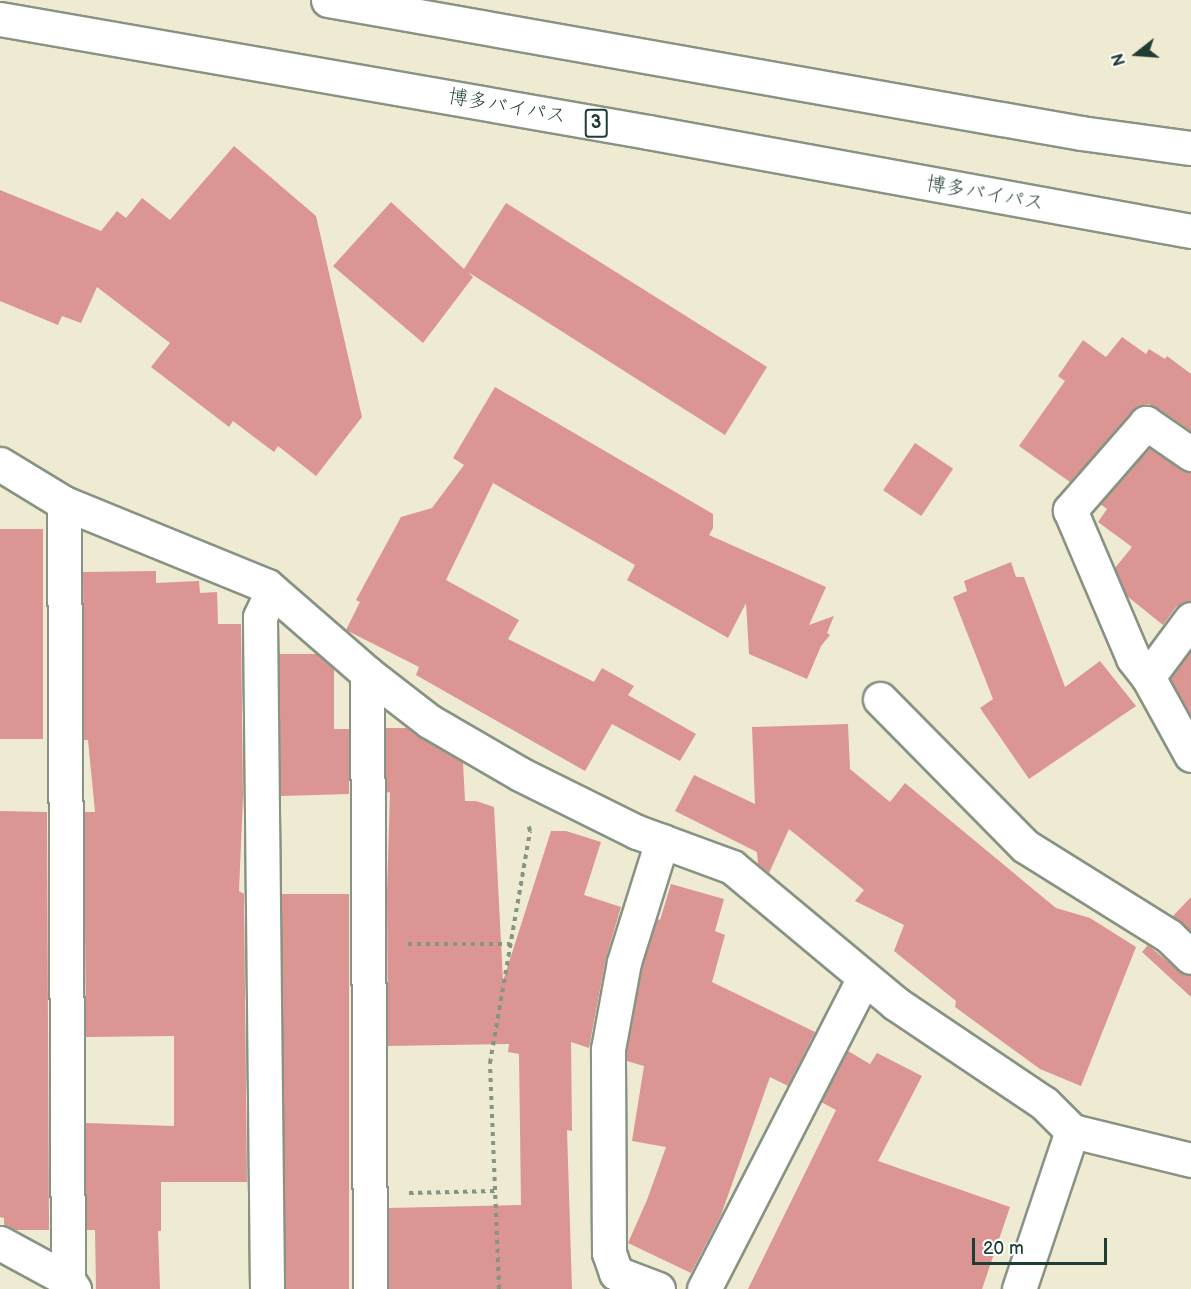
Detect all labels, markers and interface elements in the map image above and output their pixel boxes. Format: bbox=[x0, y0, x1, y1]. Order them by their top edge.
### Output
north arrow bbox=[1107, 24, 1167, 84]
text: N bbox=[1108, 51, 1130, 68]
street label: 博多バイパス bbox=[446, 85, 568, 129]
road number: 3 bbox=[584, 108, 608, 138]
street label: 博多バイパス bbox=[924, 172, 1046, 216]
scale bar bbox=[975, 1226, 1110, 1264]
text: 20 m bbox=[983, 1238, 1024, 1259]

